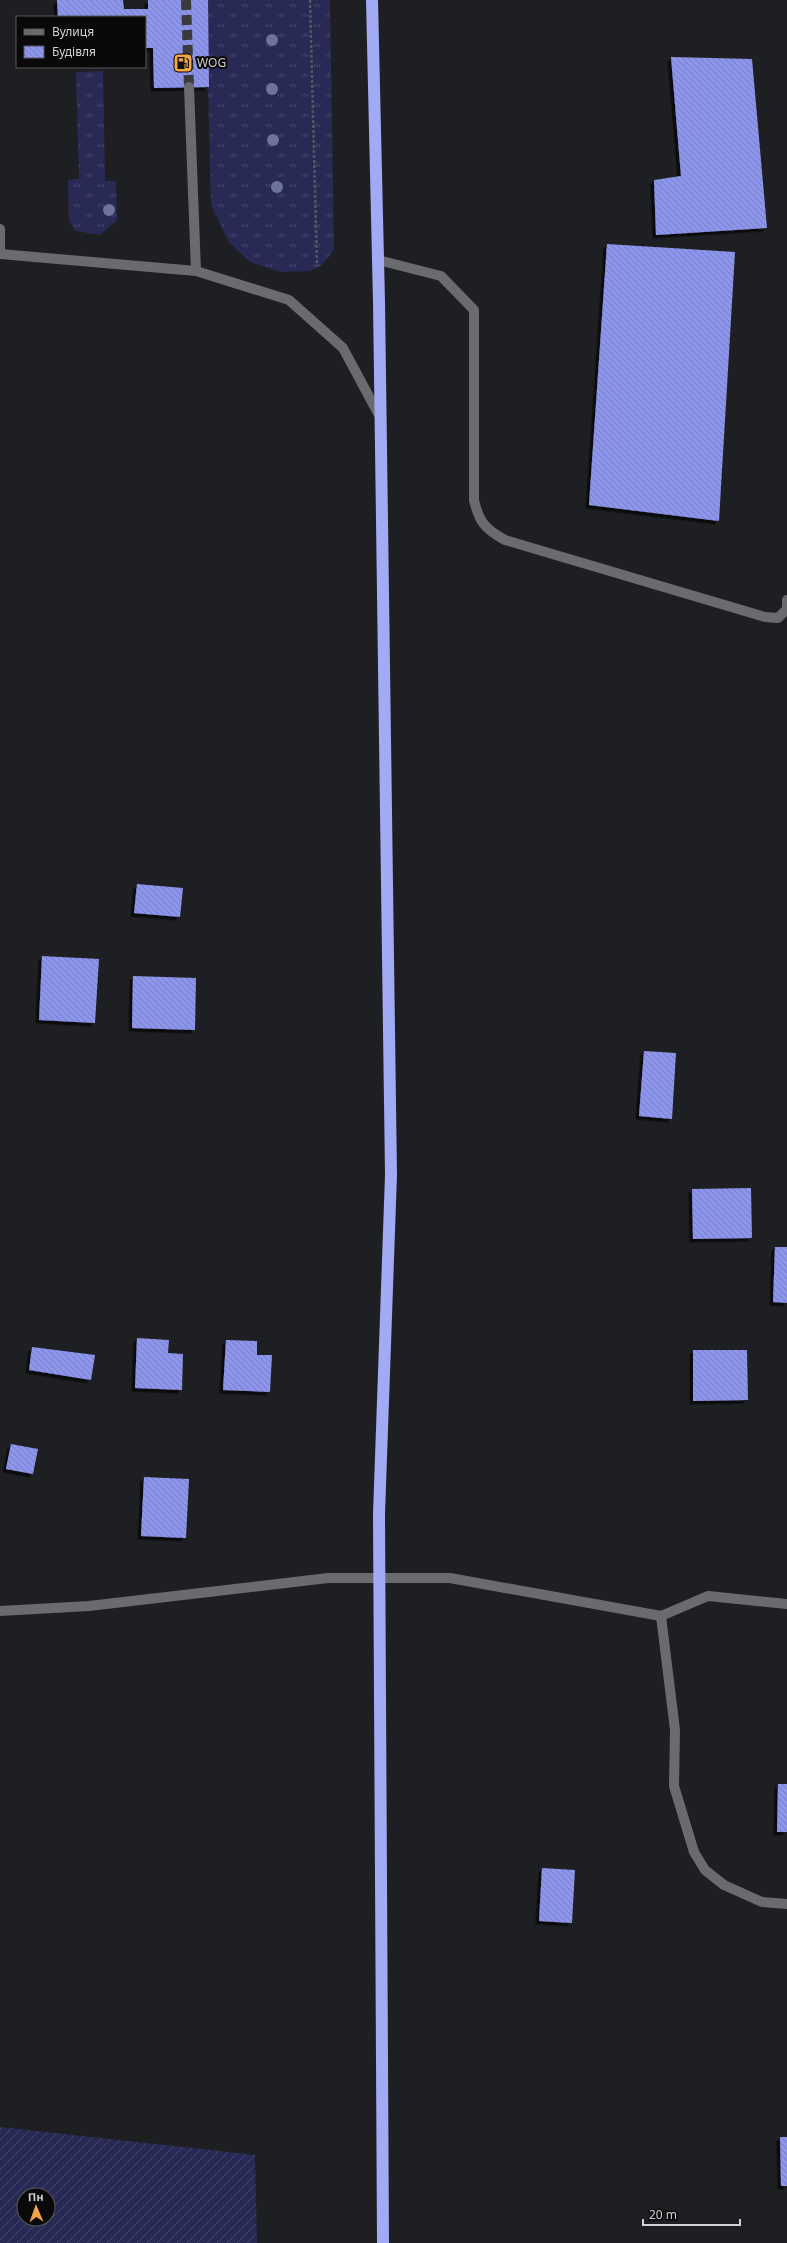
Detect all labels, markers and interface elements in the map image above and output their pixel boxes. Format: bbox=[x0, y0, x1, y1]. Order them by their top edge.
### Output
legend bbox=[16, 16, 146, 68]
text: Вулиця bbox=[52, 23, 94, 40]
text: Будівля bbox=[52, 43, 96, 60]
fuel station icon: WOG bbox=[172, 52, 194, 74]
place label: WOG bbox=[197, 54, 226, 71]
north arrow bbox=[16, 2187, 56, 2227]
text: Пн bbox=[28, 2189, 44, 2204]
scale bar bbox=[643, 2201, 740, 2227]
text: 20 m bbox=[649, 2206, 677, 2223]

